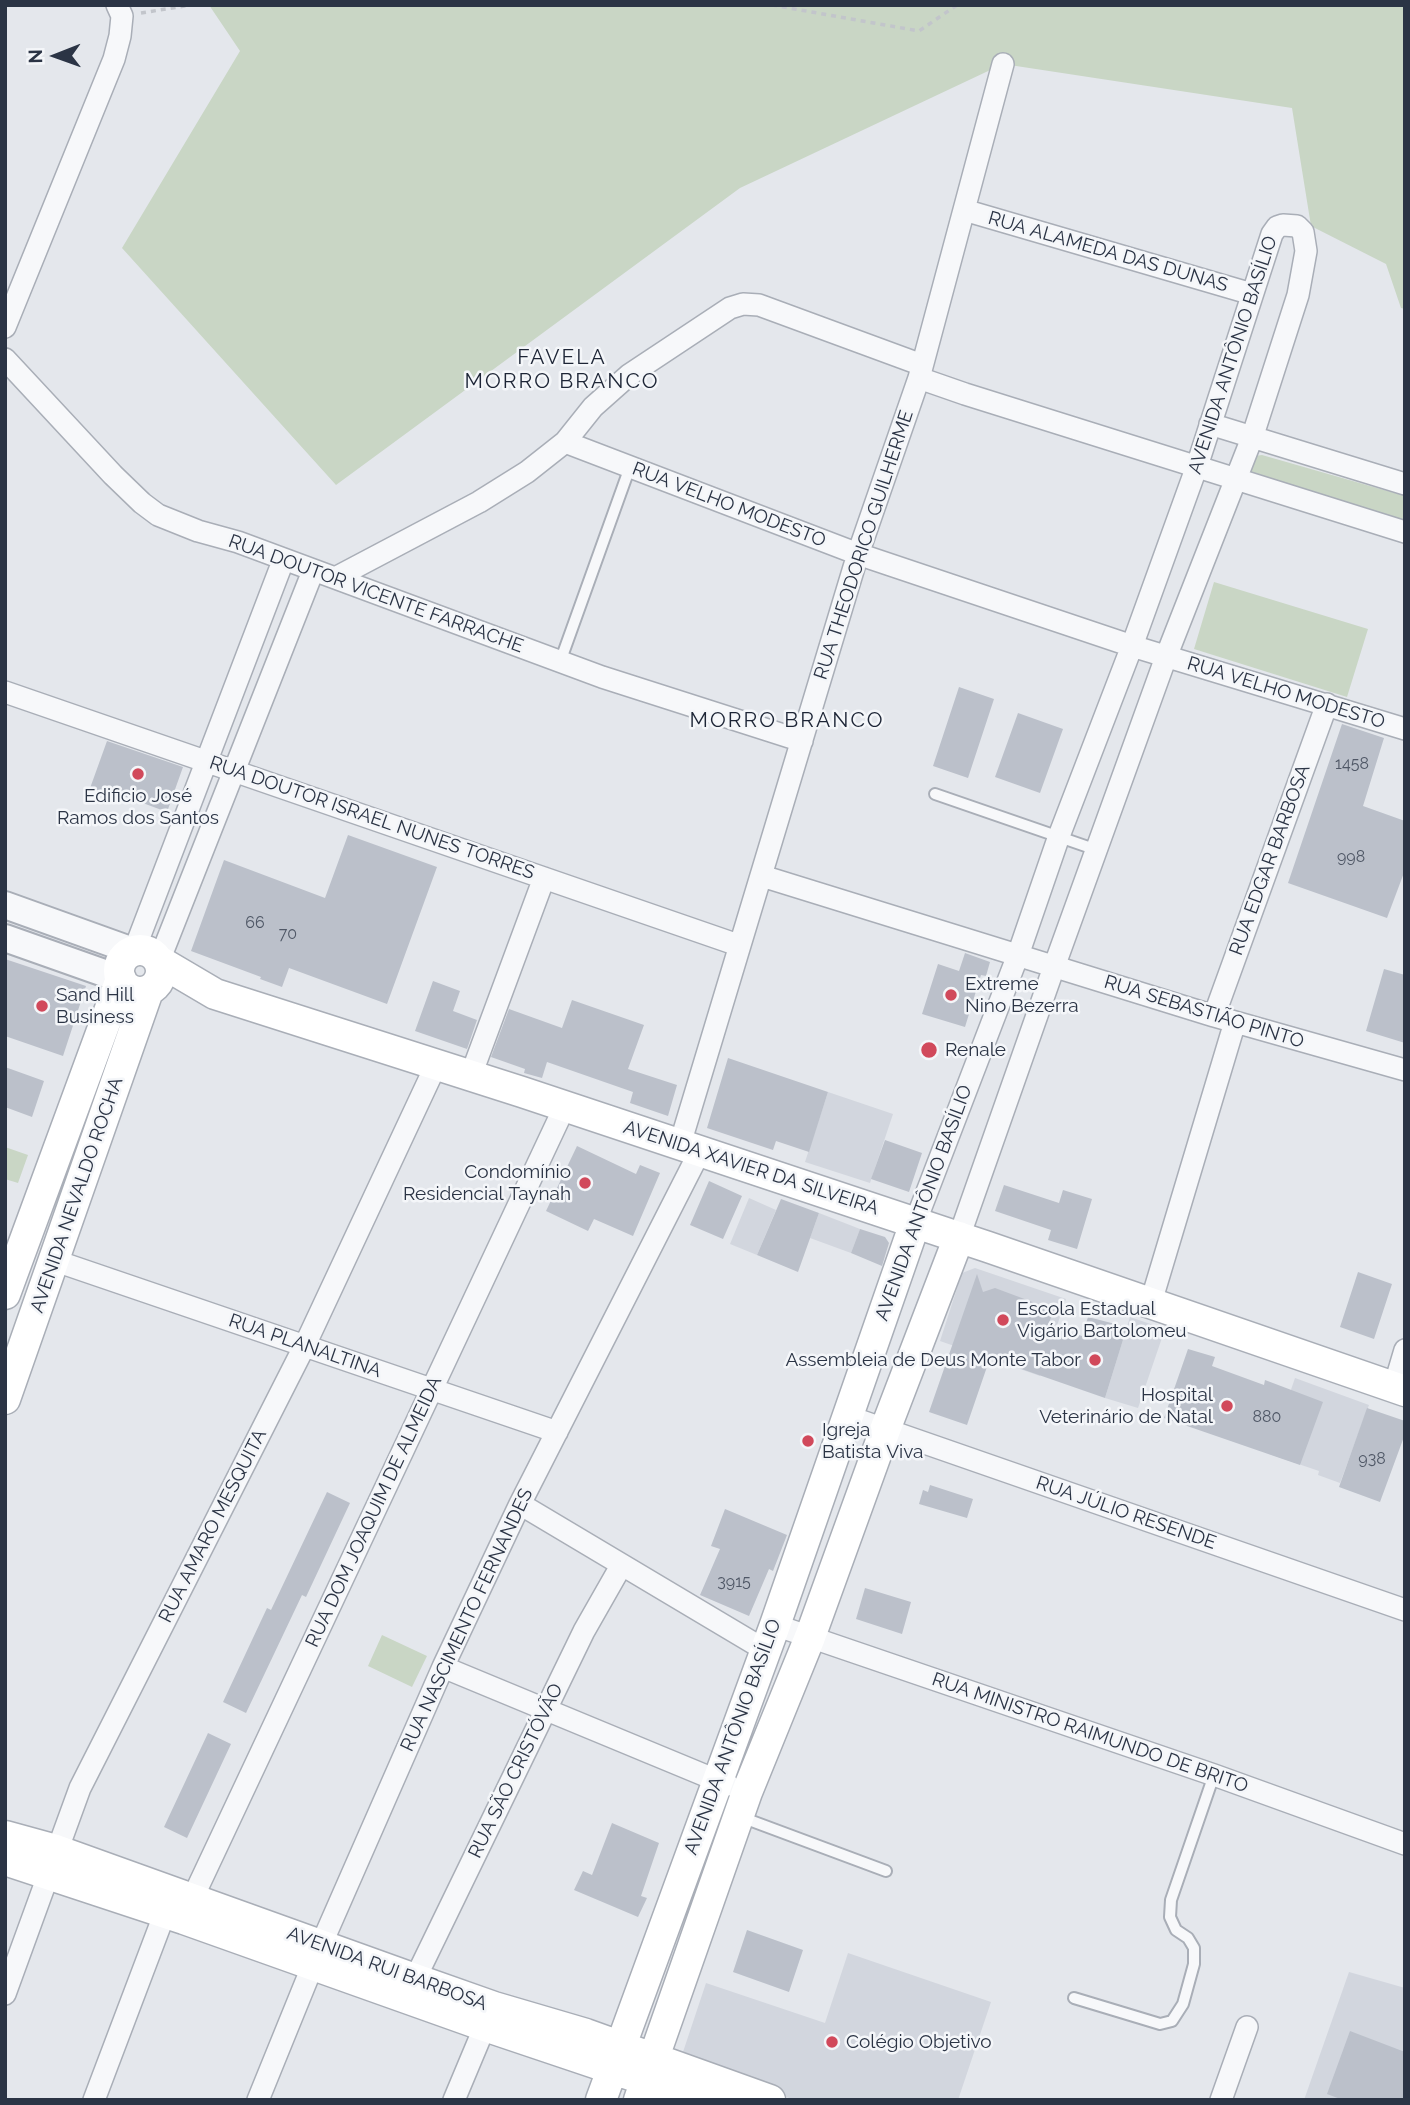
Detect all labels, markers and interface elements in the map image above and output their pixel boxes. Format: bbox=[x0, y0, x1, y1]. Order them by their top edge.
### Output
north arrow bbox=[21, 21, 91, 91]
text: N bbox=[24, 49, 46, 64]
street label: RUA ALAMEDA DAS DUNAS bbox=[985, 207, 1231, 297]
street label: AVENIDA ANTÔNIO BASÍLIO bbox=[1184, 233, 1282, 477]
district label: FAVELA MORRO BRANCO bbox=[466, 345, 658, 395]
street label: RUA THEODORICO GUILHERME bbox=[810, 407, 918, 683]
street label: RUA VELHO MODESTO bbox=[629, 458, 829, 552]
street label: RUA DOUTOR VICENTE FARRACHE bbox=[225, 530, 527, 658]
street label: RUA VELHO MODESTO bbox=[1184, 652, 1388, 734]
district label: MORRO BRANCO bbox=[691, 708, 883, 734]
street label: RUA DOUTOR ISRAEL NUNES TORRES bbox=[206, 751, 538, 885]
house number: 1458 bbox=[1335, 754, 1369, 774]
street label: RUA EDGAR BARBOSA bbox=[1225, 761, 1315, 959]
marker: Edificio José Ramos dos Santos bbox=[130, 766, 146, 782]
place label: Edificio José Ramos dos Santos bbox=[57, 785, 219, 829]
house number: 998 bbox=[1337, 847, 1365, 867]
house number: 66 bbox=[245, 913, 265, 933]
house number: 70 bbox=[279, 924, 297, 944]
street label: RUA SEBASTIÃO PINTO bbox=[1101, 971, 1307, 1053]
place label: Extreme Nino Bezerra bbox=[965, 973, 1079, 1017]
place label: Sand Hill Business bbox=[56, 984, 134, 1028]
marker: Extreme Nino Bezerra bbox=[943, 987, 959, 1003]
marker: Sand Hill Business bbox=[34, 998, 50, 1014]
place label: Renale bbox=[945, 1039, 1006, 1061]
marker: Renale bbox=[919, 1040, 939, 1060]
street label: AVENIDA NEVALDO ROCHA bbox=[26, 1074, 128, 1316]
street label: AVENIDA ANTÔNIO BASÍLIO bbox=[871, 1082, 977, 1324]
street label: AVENIDA XAVIER DA SILVEIRA bbox=[620, 1116, 882, 1220]
place label: Condomínio Residencial Taynah bbox=[403, 1161, 571, 1205]
marker: Condomínio Residencial Taynah bbox=[577, 1175, 593, 1191]
place label: Escola Estadual Vigário Bartolomeu bbox=[1017, 1298, 1187, 1342]
street label: RUA PLANALTINA bbox=[226, 1309, 384, 1383]
marker: Escola Estadual Vigário Bartolomeu bbox=[995, 1312, 1011, 1328]
place label: Assembleia de Deus Monte Tabor bbox=[785, 1349, 1081, 1371]
marker: Assembleia de Deus Monte Tabor bbox=[1087, 1352, 1103, 1368]
street label: RUA DOM JOAQUIM DE ALMEIDA bbox=[301, 1373, 447, 1651]
place label: Hospital Veterinário de Natal bbox=[1039, 1384, 1213, 1428]
marker: Hospital Veterinário de Natal bbox=[1219, 1398, 1235, 1414]
house number: 880 bbox=[1253, 1407, 1281, 1427]
place label: Igreja Batista Viva bbox=[822, 1419, 923, 1463]
street label: RUA AMARO MESQUITA bbox=[154, 1426, 272, 1626]
marker: Igreja Batista Viva bbox=[800, 1433, 816, 1449]
house number: 938 bbox=[1358, 1449, 1386, 1469]
street label: RUA JÚLIO RESENDE bbox=[1033, 1471, 1219, 1555]
street label: RUA NASCIMENTO FERNANDES bbox=[396, 1485, 538, 1755]
house number: 3915 bbox=[717, 1572, 751, 1592]
street label: AVENIDA ANTÔNIO BASÍLIO bbox=[680, 1616, 786, 1858]
street label: RUA MINISTRO RAIMUNDO DE BRITO bbox=[929, 1668, 1251, 1798]
street label: RUA SÃO CRISTÓVÃO bbox=[464, 1680, 568, 1862]
street label: AVENIDA RUI BARBOSA bbox=[284, 1922, 490, 2016]
place label: Colégio Objetivo bbox=[846, 2031, 992, 2053]
marker: Colégio Objetivo bbox=[824, 2034, 840, 2050]

